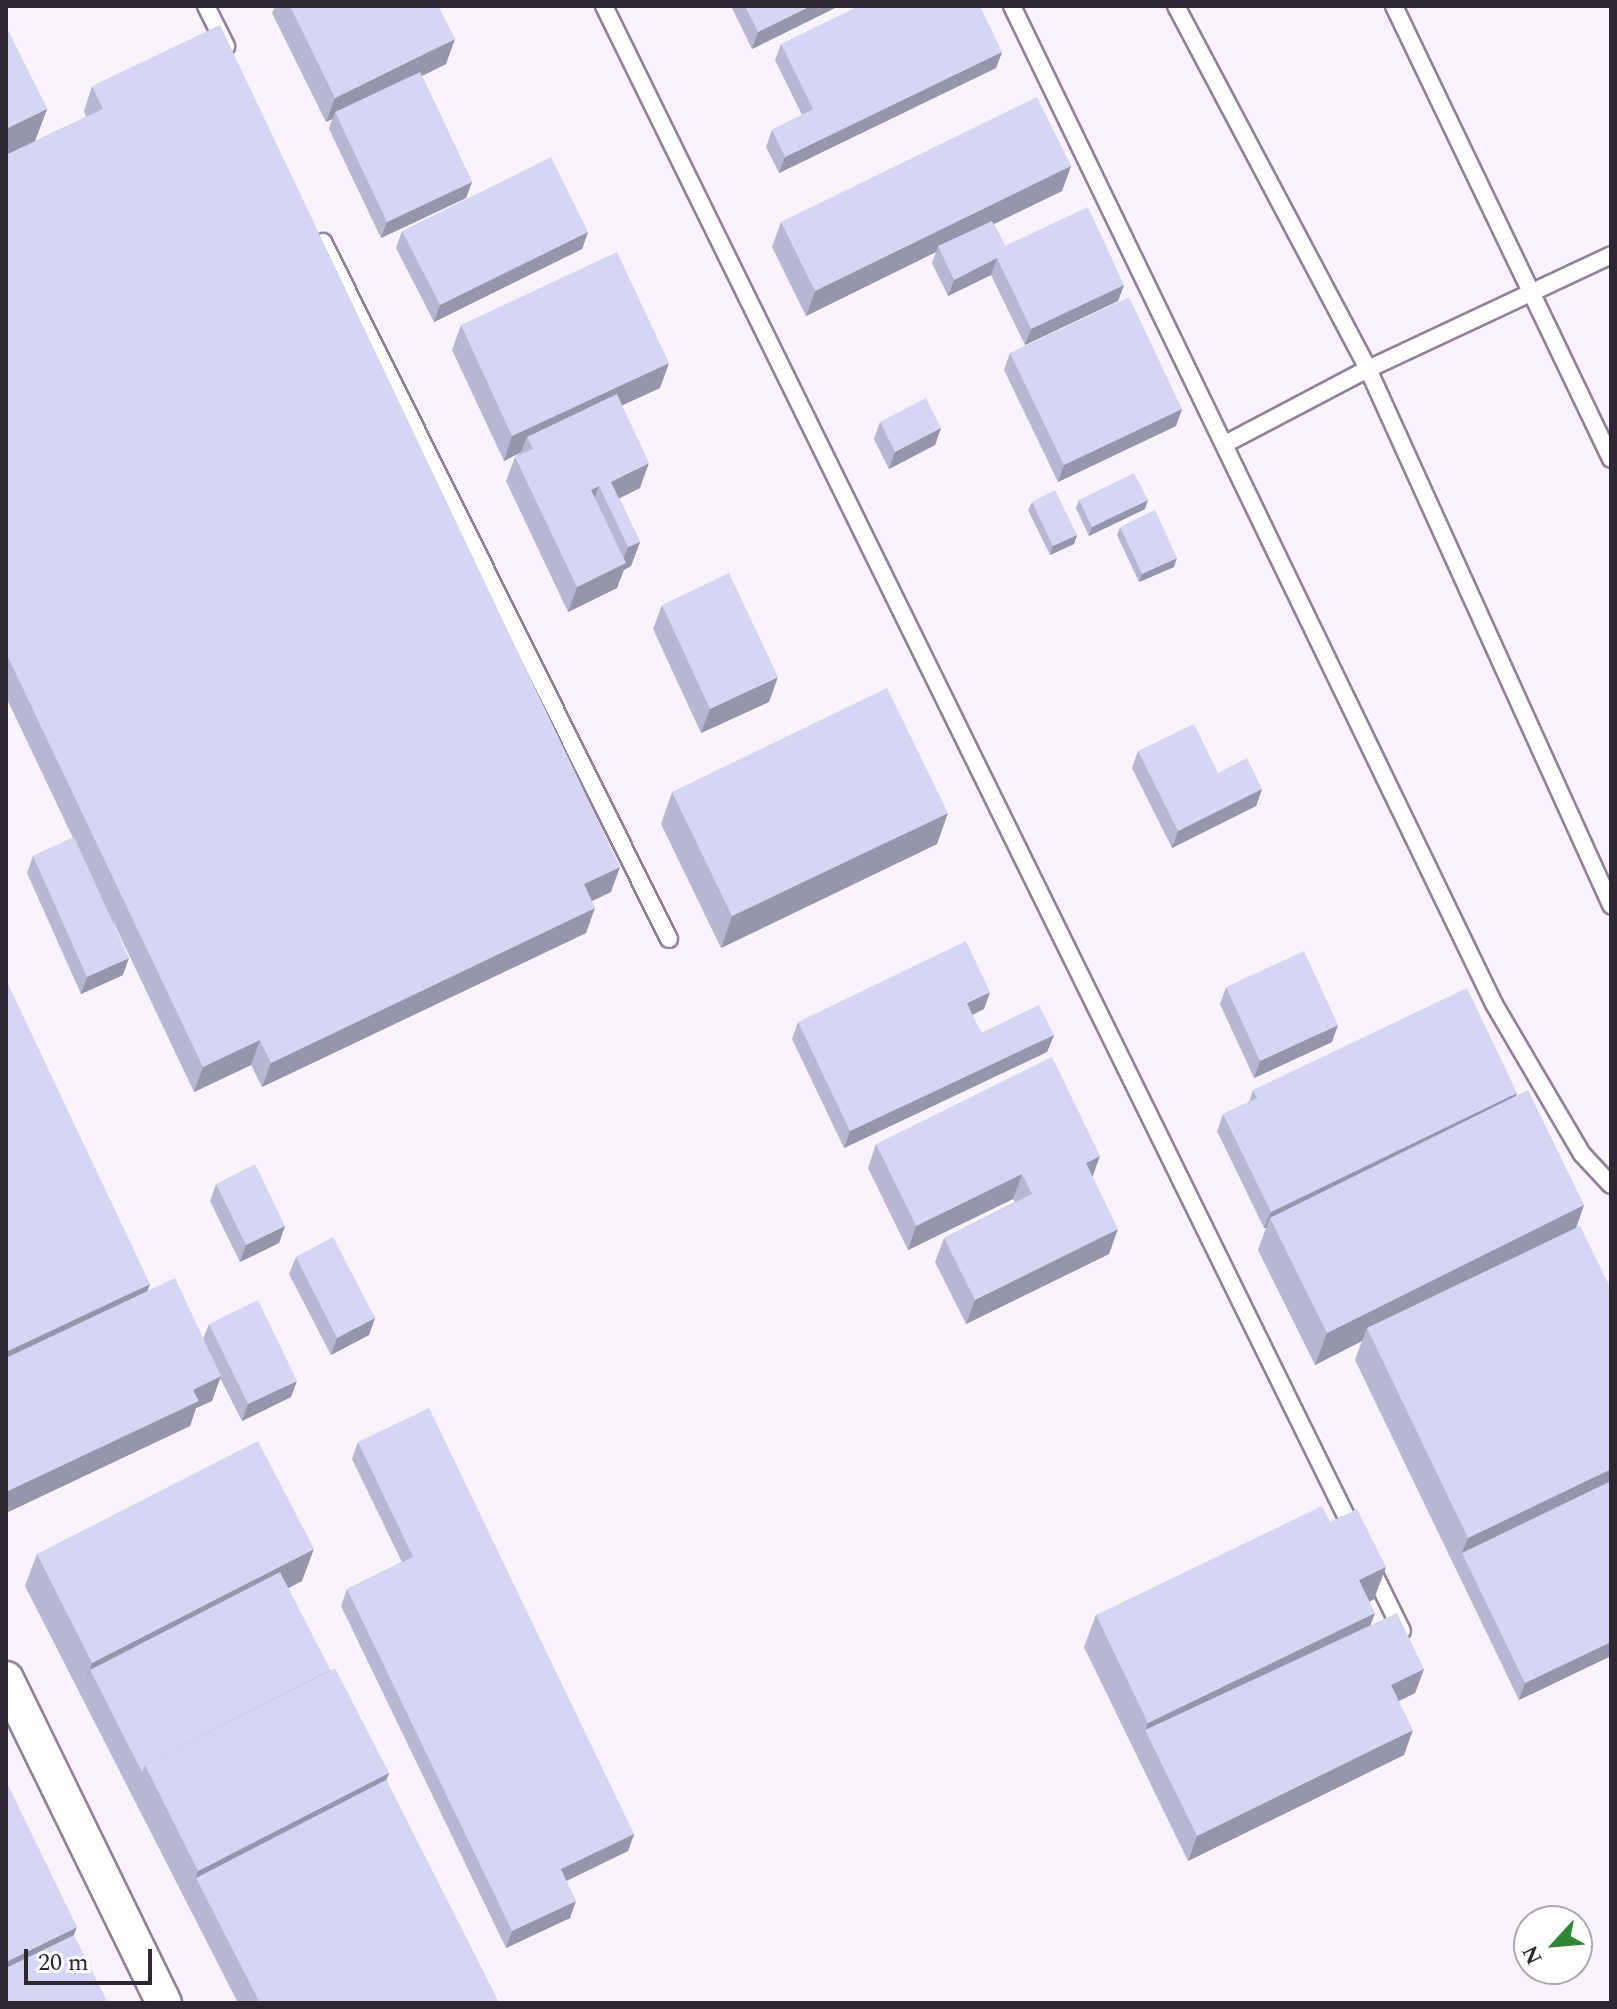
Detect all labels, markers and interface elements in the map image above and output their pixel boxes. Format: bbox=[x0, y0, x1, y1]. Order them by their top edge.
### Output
north arrow bbox=[1513, 1905, 1593, 1985]
scale bar bbox=[28, 1933, 156, 1983]
text: N bbox=[1514, 1940, 1552, 1970]
text: 20 m bbox=[38, 1945, 89, 1981]

